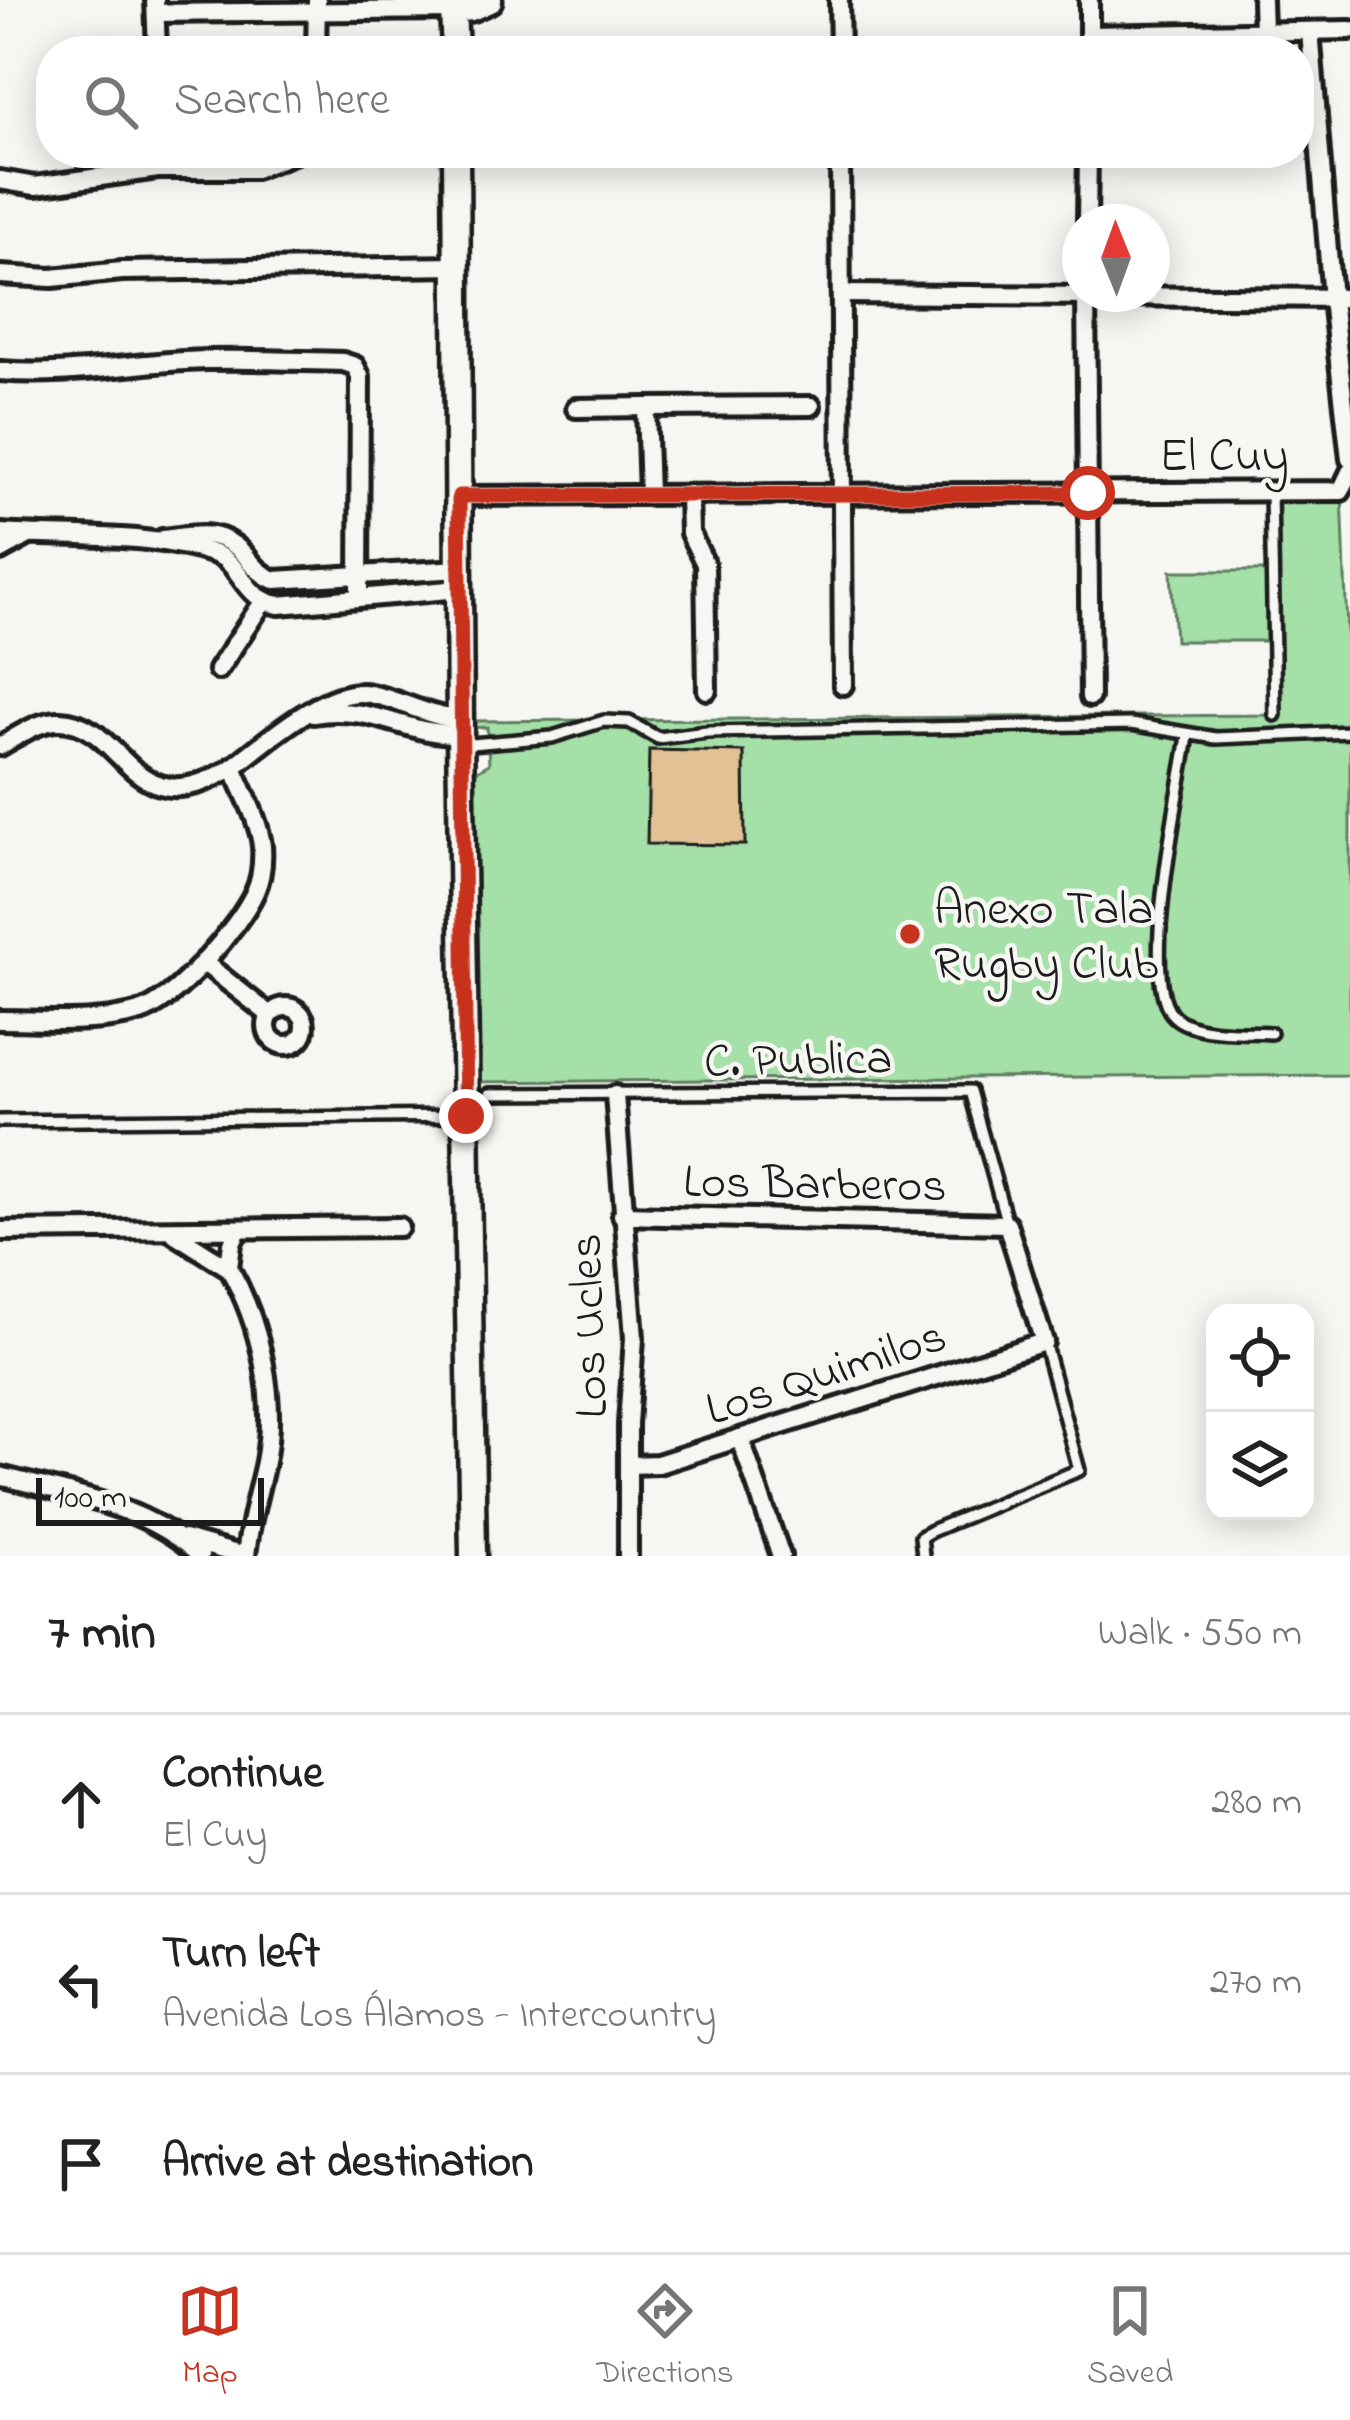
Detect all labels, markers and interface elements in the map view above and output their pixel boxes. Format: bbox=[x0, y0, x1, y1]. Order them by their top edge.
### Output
search box bbox=[36, 36, 1314, 168]
icon: search bbox=[78, 69, 144, 135]
text: Search here bbox=[174, 69, 390, 135]
north arrow bbox=[1062, 204, 1170, 312]
street label: El Cuy bbox=[1159, 423, 1289, 493]
route start bbox=[1061, 466, 1115, 520]
place label: Anexo Tala Rugby Club bbox=[934, 876, 1159, 1002]
marker: Anexo Tala Rugby Club bbox=[897, 921, 923, 947]
street label: C. Publica bbox=[703, 1025, 893, 1099]
route end bbox=[439, 1089, 493, 1143]
street label: Los Barberos bbox=[683, 1149, 947, 1223]
street label: Los Ucles bbox=[553, 1232, 629, 1419]
street label: Los Quimilos bbox=[697, 1303, 956, 1447]
map controls bbox=[1206, 1304, 1314, 1520]
button: locate bbox=[1206, 1304, 1314, 1412]
button: layers bbox=[1206, 1412, 1314, 1520]
scale bar bbox=[36, 1472, 264, 1525]
text: 100 m bbox=[54, 1475, 127, 1523]
text: 7 min bbox=[48, 1597, 156, 1672]
text: Walk · 550 m bbox=[1098, 1606, 1302, 1663]
text: Continue bbox=[162, 1742, 323, 1808]
icon: ahead bbox=[48, 1771, 114, 1837]
text: 280 m bbox=[1211, 1775, 1302, 1832]
text: El Cuy bbox=[162, 1808, 267, 1865]
text: Turn left bbox=[162, 1922, 320, 1988]
icon: left bbox=[48, 1951, 114, 2017]
text: 270 m bbox=[1210, 1955, 1302, 2012]
text: Avenida Los Álamos - Intercountry bbox=[162, 1988, 716, 2045]
icon: arrive bbox=[48, 2131, 114, 2197]
text: Arrive at destination bbox=[162, 2131, 533, 2197]
tab: Map bbox=[177, 2278, 243, 2398]
tab: Directions bbox=[596, 2278, 734, 2398]
tab: Saved bbox=[1087, 2278, 1173, 2398]

